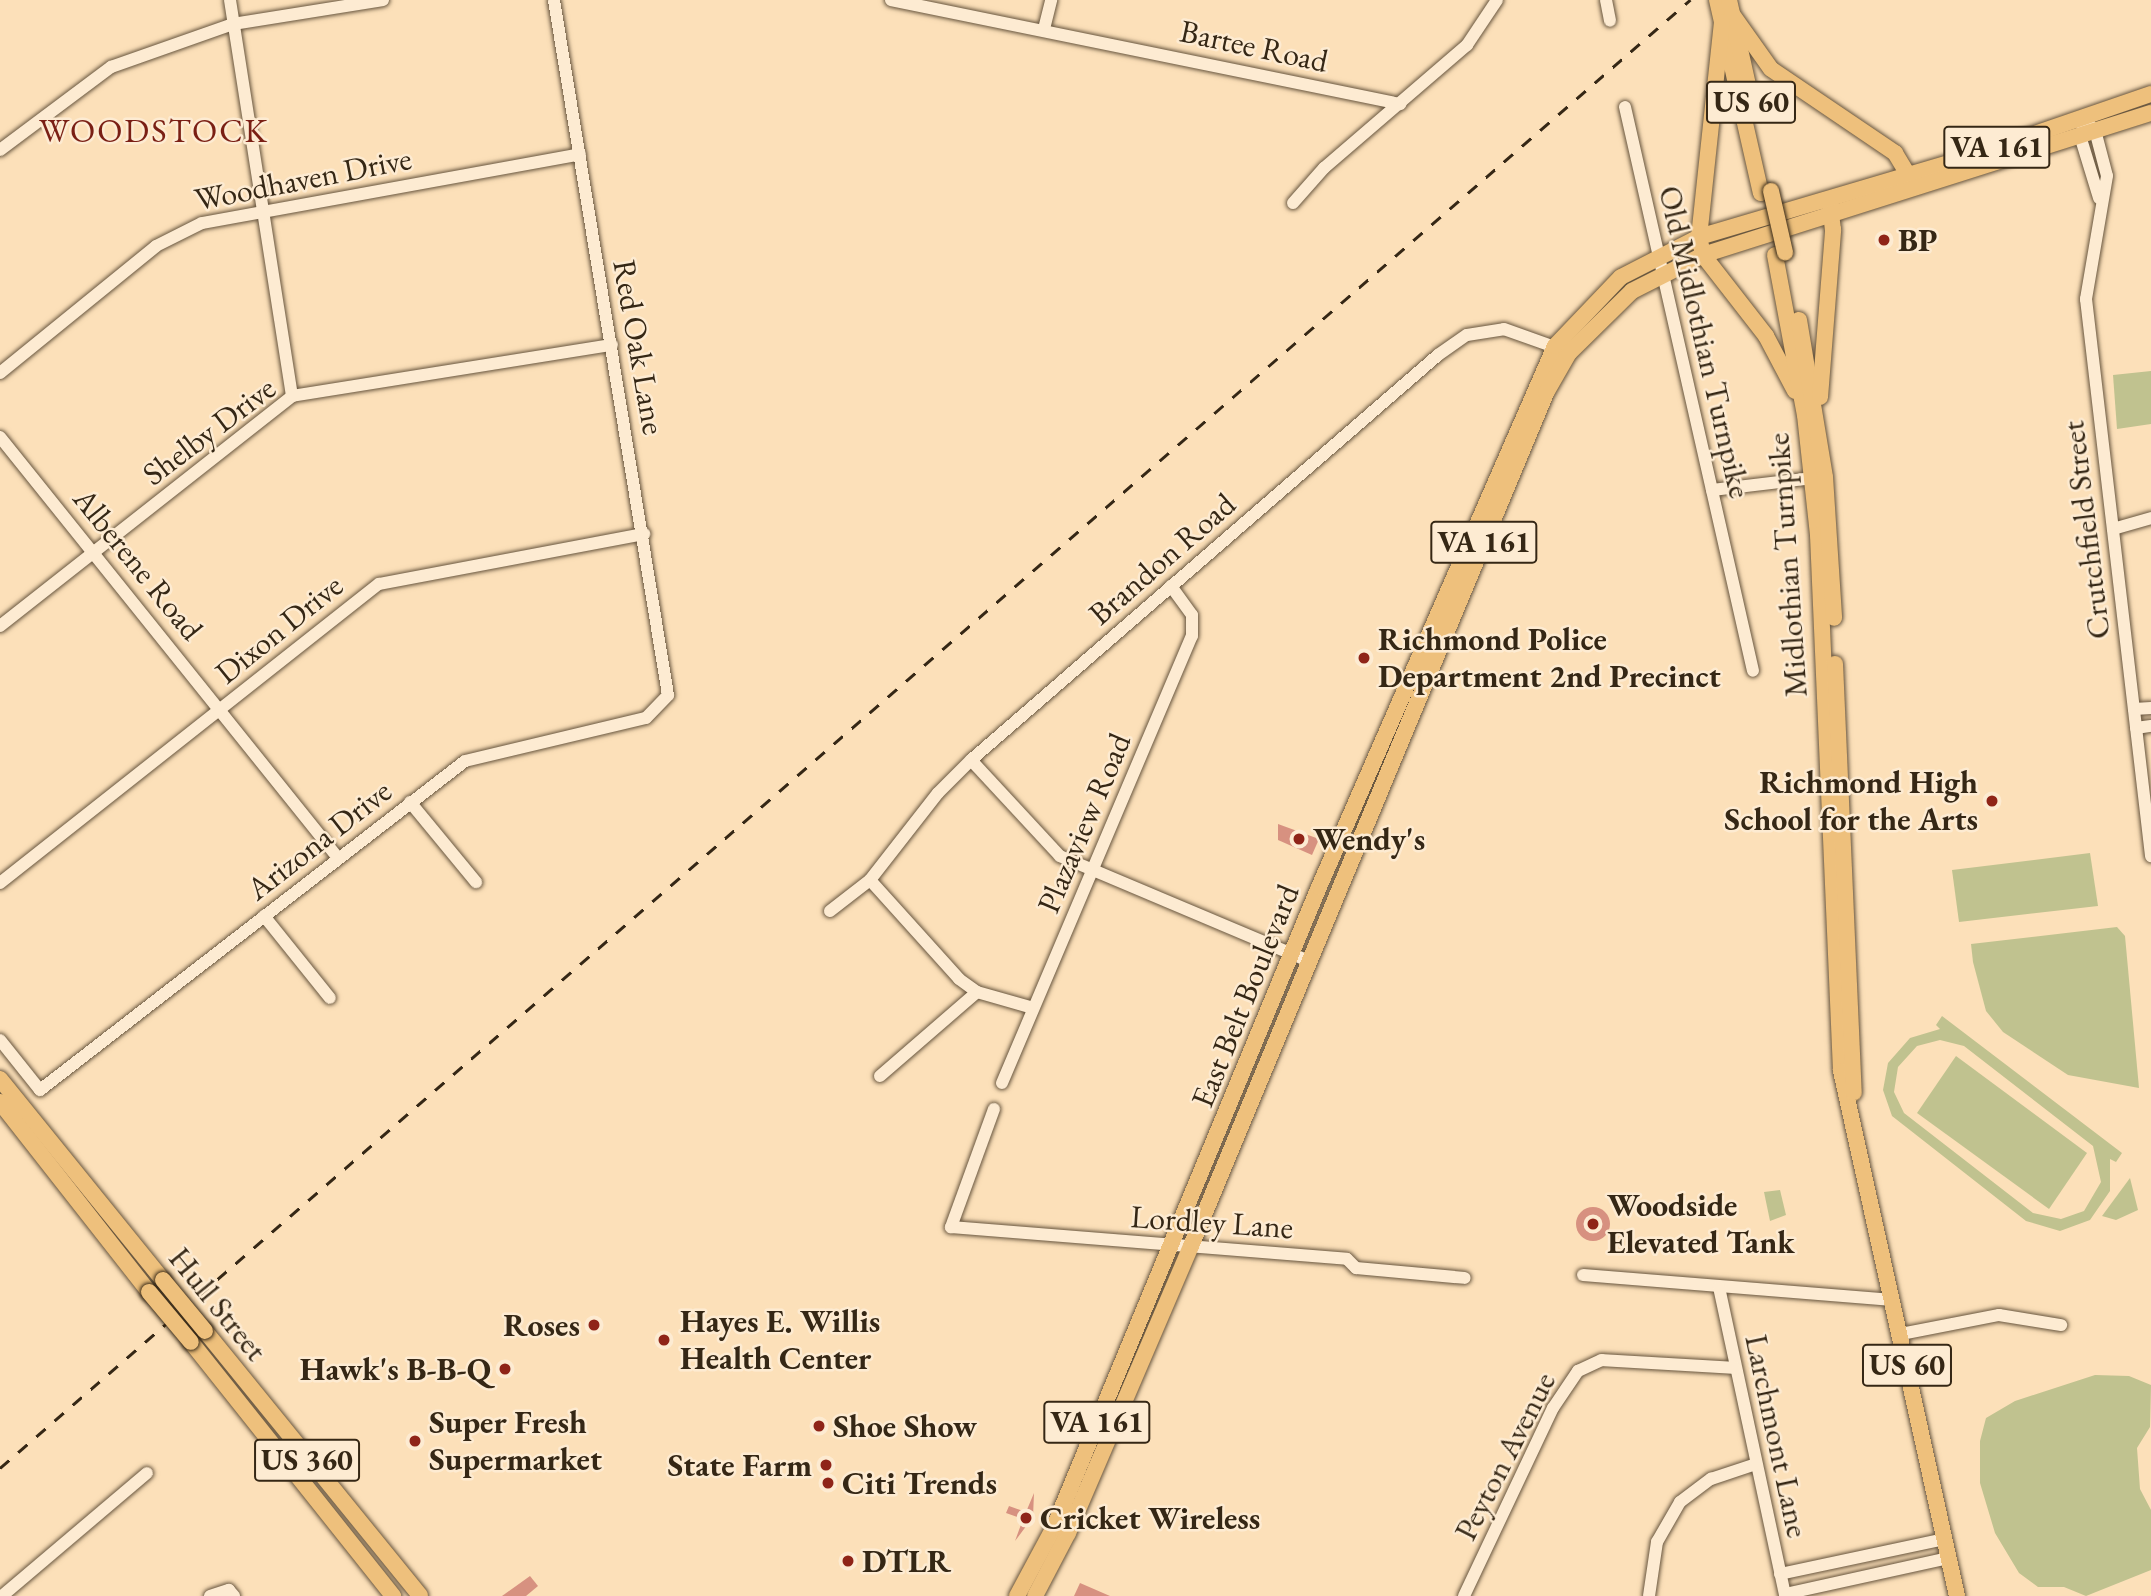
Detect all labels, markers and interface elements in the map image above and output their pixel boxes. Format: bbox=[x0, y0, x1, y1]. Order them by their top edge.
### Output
street label: Bartee Road bbox=[1176, 12, 1332, 80]
road number: US 60 bbox=[1706, 76, 1796, 128]
district label: WOODSTOCK bbox=[40, 111, 268, 151]
road number: VA 161 bbox=[1943, 120, 2051, 174]
street label: Woodhaven Drive bbox=[191, 139, 415, 219]
street label: Old Midlothian Turnpike bbox=[1650, 182, 1760, 502]
place label: BP bbox=[1898, 221, 1937, 259]
marker: BP bbox=[1876, 232, 1892, 248]
street label: Red Oak Lane bbox=[605, 257, 673, 437]
street label: Shelby Drive bbox=[135, 369, 283, 493]
street label: Crutchfield Street bbox=[2054, 419, 2118, 641]
street label: Midlothian Turnpike bbox=[1759, 432, 1815, 698]
street label: Alberene Road bbox=[65, 480, 211, 648]
street label: Brandon Road bbox=[1081, 485, 1243, 633]
road number: VA 161 bbox=[1430, 516, 1538, 568]
street label: Dixon Drive bbox=[208, 566, 350, 692]
place label: Richmond Police Department 2nd Precinct bbox=[1378, 621, 1721, 696]
marker: Richmond Police Department 2nd Precinct bbox=[1356, 650, 1372, 666]
street label: Plazaview Road bbox=[1029, 727, 1139, 919]
place label: Richmond High School for the Arts bbox=[1724, 764, 1978, 839]
street label: Arizona Drive bbox=[239, 772, 399, 908]
marker: Richmond High School for the Arts bbox=[1984, 793, 2000, 809]
place label: Wendy's bbox=[1313, 820, 1425, 858]
marker: Wendy's bbox=[1291, 831, 1307, 847]
street label: East Belt Boulevard bbox=[1183, 879, 1307, 1113]
place label: Woodside Elevated Tank bbox=[1607, 1187, 1795, 1262]
street label: Lordley Lane bbox=[1129, 1197, 1295, 1247]
marker: Woodside Elevated Tank bbox=[1585, 1216, 1601, 1232]
street label: Hull Street bbox=[161, 1240, 275, 1368]
place label: Hayes E. Willis Health Center bbox=[680, 1303, 880, 1378]
place label: Roses bbox=[503, 1306, 580, 1344]
marker: Roses bbox=[586, 1317, 602, 1333]
marker: Hayes E. Willis Health Center bbox=[654, 1330, 674, 1350]
street label: Larchmont Lane bbox=[1737, 1331, 1817, 1541]
road number: US 60 bbox=[1862, 1338, 1952, 1392]
place label: Hawk's B-B-Q bbox=[300, 1350, 491, 1388]
marker: Hawk's B-B-Q bbox=[497, 1361, 513, 1377]
street label: Peyton Avenue bbox=[1446, 1365, 1564, 1547]
road number: VA 161 bbox=[1043, 1396, 1151, 1448]
place label: Super Fresh Supermarket bbox=[429, 1404, 602, 1479]
place label: Shoe Show bbox=[833, 1407, 977, 1445]
marker: Shoe Show bbox=[811, 1418, 827, 1434]
marker: Super Fresh Supermarket bbox=[407, 1433, 423, 1449]
road number: US 360 bbox=[253, 1434, 361, 1486]
place label: State Farm bbox=[667, 1446, 812, 1484]
marker: State Farm bbox=[818, 1457, 834, 1473]
place label: Citi Trends bbox=[842, 1464, 997, 1502]
marker: Citi Trends bbox=[820, 1475, 836, 1491]
place label: Cricket Wireless bbox=[1040, 1499, 1260, 1537]
marker: Cricket Wireless bbox=[1018, 1510, 1034, 1526]
place label: DTLR bbox=[862, 1542, 951, 1580]
marker: DTLR bbox=[840, 1553, 856, 1569]

